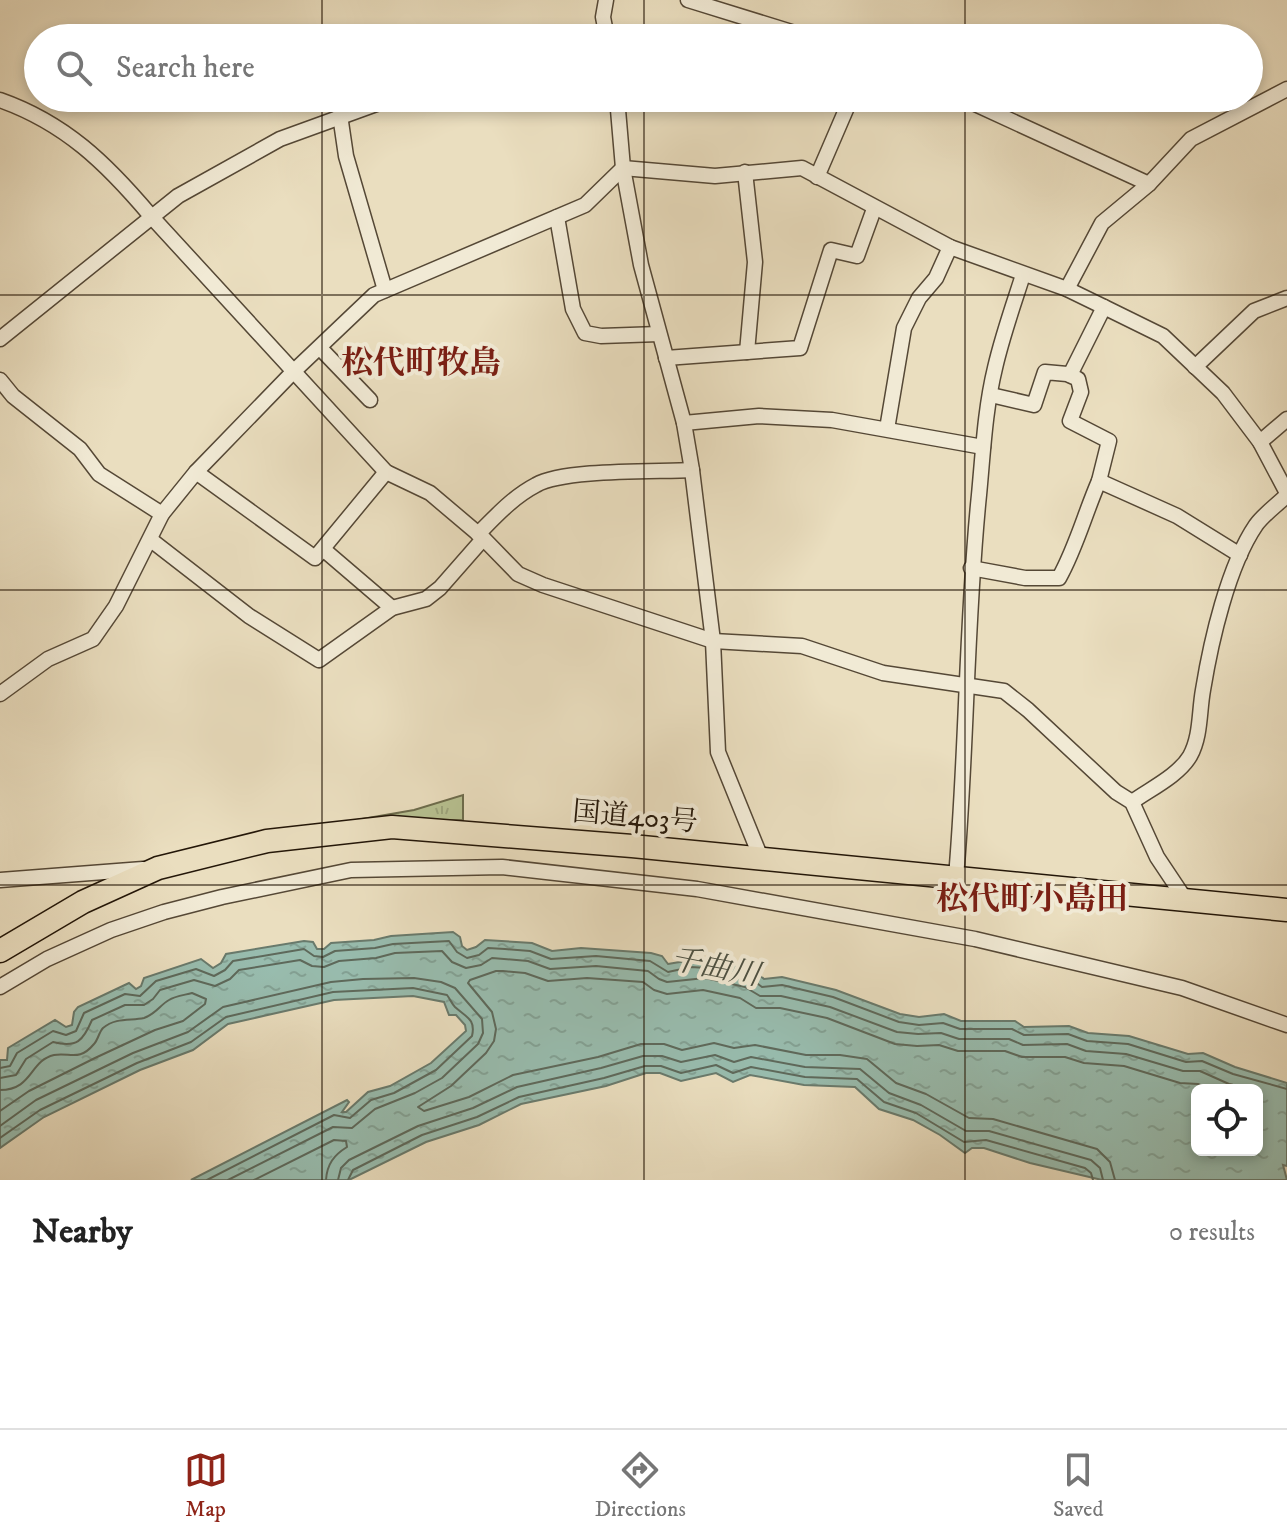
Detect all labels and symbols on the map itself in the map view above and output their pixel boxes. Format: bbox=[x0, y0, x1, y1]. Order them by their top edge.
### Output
district label: 松代町牧島 bbox=[341, 344, 501, 384]
street label: 国道403号 bbox=[571, 794, 699, 840]
district label: 松代町小島田 bbox=[936, 880, 1128, 920]
water label: 千曲川 bbox=[667, 941, 766, 995]

